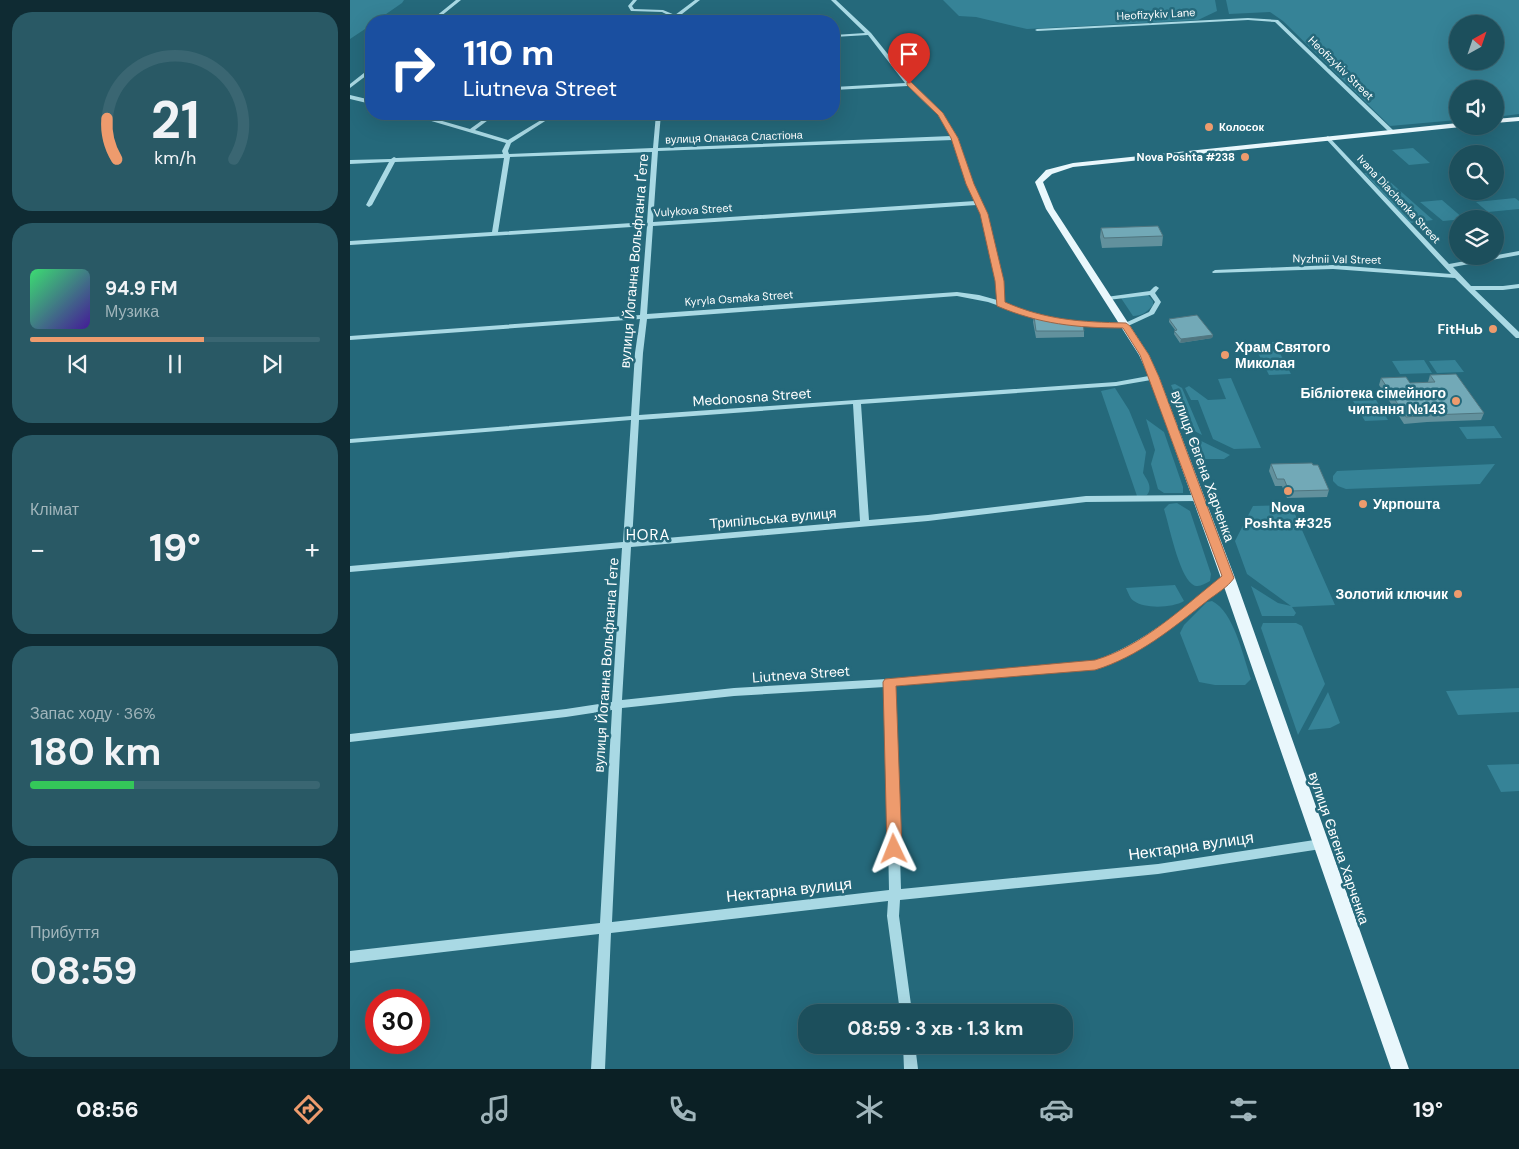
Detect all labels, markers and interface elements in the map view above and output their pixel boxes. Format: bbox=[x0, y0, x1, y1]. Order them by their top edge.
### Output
street label: Heofizykiv Lane bbox=[1116, 5, 1196, 23]
north arrow bbox=[1449, 15, 1504, 70]
map controls bbox=[1449, 15, 1504, 265]
text: 110 m bbox=[463, 30, 554, 76]
pin bbox=[888, 33, 930, 84]
street label: Heofizykiv Street bbox=[1305, 33, 1377, 103]
icon: right bbox=[380, 35, 445, 100]
icon: arrive bbox=[895, 40, 923, 68]
text: Liutneva Street bbox=[463, 74, 617, 103]
button: sound bbox=[1449, 80, 1504, 135]
text: 21 bbox=[151, 86, 199, 154]
place label: Колосок bbox=[1219, 120, 1264, 134]
marker: Колосок bbox=[1203, 121, 1215, 133]
street label: вулиця Опанаса Сластіона bbox=[665, 128, 804, 146]
button: search bbox=[1449, 145, 1504, 200]
text: km/h bbox=[154, 146, 196, 170]
place label: Nova Poshta #238 bbox=[1137, 150, 1235, 164]
marker: Nova Poshta #238 bbox=[1239, 151, 1251, 163]
street label: Ivana Diachenka Street bbox=[1354, 152, 1444, 246]
street label: вулиця Йоганна Вольфганга Ґете bbox=[616, 153, 652, 369]
street label: Vulykova Street bbox=[653, 200, 733, 220]
button: layers bbox=[1449, 210, 1504, 265]
street label: Nyzhnii Val Street bbox=[1292, 251, 1382, 267]
text: 94.9 FM bbox=[105, 276, 178, 301]
street label: Kyryla Osmaka Street bbox=[684, 287, 794, 309]
text: Музика bbox=[105, 301, 159, 322]
place label: FitHub bbox=[1438, 320, 1483, 338]
marker: FitHub bbox=[1487, 323, 1499, 335]
place label: Храм Святого Миколая bbox=[1235, 338, 1330, 372]
marker: Храм Святого Миколая bbox=[1219, 349, 1231, 361]
icon: previous bbox=[64, 350, 92, 378]
icon: pause bbox=[161, 350, 189, 378]
icon: next bbox=[258, 350, 286, 378]
street label: Medonosna Street bbox=[692, 384, 812, 410]
place label: Бібліотека сімейного читання №143 bbox=[1300, 384, 1446, 418]
street label: вулиця Євгена Харченка bbox=[1167, 388, 1239, 544]
marker: Бібліотека сімейного читання №143 bbox=[1450, 395, 1462, 407]
marker: Nova Poshta #325 bbox=[1282, 485, 1294, 497]
place label: Укрпошта bbox=[1373, 495, 1440, 513]
place label: Nova Poshta #325 bbox=[1244, 498, 1332, 532]
marker: Укрпошта bbox=[1357, 498, 1369, 510]
text: Клімат bbox=[30, 499, 79, 520]
street label: Трипільська вулиця bbox=[709, 503, 837, 533]
text: 19° bbox=[149, 523, 201, 573]
district label: HORA bbox=[626, 525, 670, 545]
text: − bbox=[30, 531, 45, 568]
text: + bbox=[305, 531, 320, 568]
street label: вулиця Йоганна Вольфганга Ґете bbox=[590, 557, 622, 773]
place label: Золотий ключик bbox=[1336, 585, 1449, 603]
marker: Золотий ключик bbox=[1452, 588, 1464, 600]
street label: Liutneva Street bbox=[751, 662, 851, 686]
text: Запас ходу · 36% bbox=[30, 703, 156, 724]
text: 180 km bbox=[30, 727, 161, 777]
street label: вулиця Євгена Харченка bbox=[1304, 769, 1374, 927]
position arrow bbox=[867, 822, 919, 874]
street label: Нектарна вулиця bbox=[1127, 827, 1255, 865]
street label: Нектарна вулиця bbox=[725, 873, 853, 907]
text: Прибуття bbox=[30, 922, 99, 943]
text: 08:59 bbox=[30, 946, 137, 996]
speed limit sign: 30 bbox=[365, 989, 430, 1054]
text: 08:59 · 3 хв · 1.3 km bbox=[848, 1016, 1023, 1041]
icon: directions bbox=[291, 1092, 326, 1127]
icon: music bbox=[478, 1092, 513, 1127]
icon: phone bbox=[665, 1092, 700, 1127]
icon: climate bbox=[852, 1092, 887, 1127]
icon: car bbox=[1039, 1092, 1074, 1127]
icon: filters bbox=[1226, 1092, 1261, 1127]
text: 08:56 bbox=[76, 1095, 139, 1124]
text: 19° bbox=[1413, 1095, 1443, 1124]

